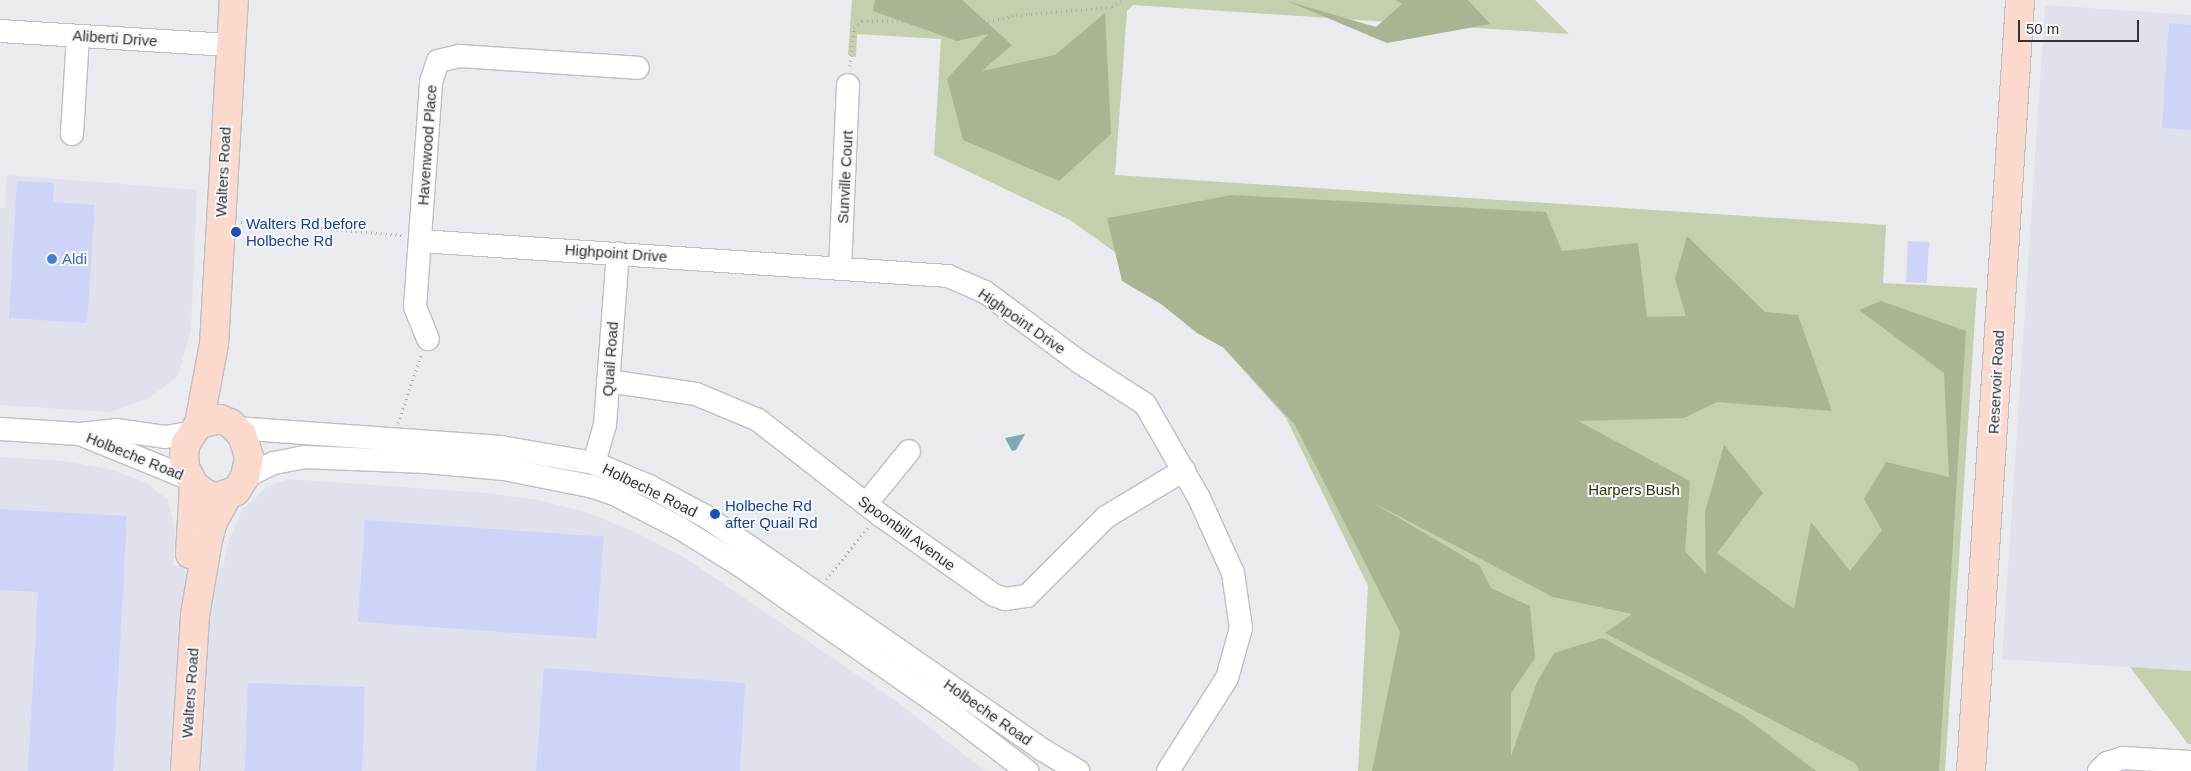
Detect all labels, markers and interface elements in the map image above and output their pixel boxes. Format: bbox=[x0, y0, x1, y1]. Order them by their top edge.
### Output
scale bar bbox=[2021, 10, 2142, 42]
text: 50 m bbox=[2026, 20, 2059, 37]
street label: Aliberti Drive bbox=[72, 26, 158, 50]
street label: Havenwood Place bbox=[414, 84, 440, 206]
street label: Walters Road bbox=[212, 126, 234, 218]
street label: Sunville Court bbox=[834, 130, 856, 224]
place label: Walters Rd before Holbeche Rd bbox=[246, 214, 366, 249]
marker: Walters Rd before Holbeche Rd bbox=[230, 226, 242, 238]
street label: Highpoint Drive bbox=[564, 240, 668, 266]
place label: Aldi bbox=[62, 250, 87, 268]
marker: Aldi bbox=[46, 253, 58, 265]
street label: Highpoint Drive bbox=[975, 284, 1069, 358]
street label: Quail Road bbox=[598, 321, 622, 397]
street label: Reservoir Road bbox=[1984, 329, 2008, 435]
street label: Holbeche Road bbox=[84, 428, 186, 484]
street label: Holbeche Road bbox=[600, 459, 700, 521]
park label: Harpers Bush bbox=[1588, 481, 1680, 499]
street label: Spoonbill Avenue bbox=[855, 491, 959, 575]
place label: Holbeche Rd after Quail Rd bbox=[725, 496, 818, 531]
marker: Holbeche Rd after Quail Rd bbox=[709, 508, 721, 520]
street label: Walters Road bbox=[178, 647, 202, 739]
street label: Holbeche Road bbox=[940, 675, 1036, 749]

